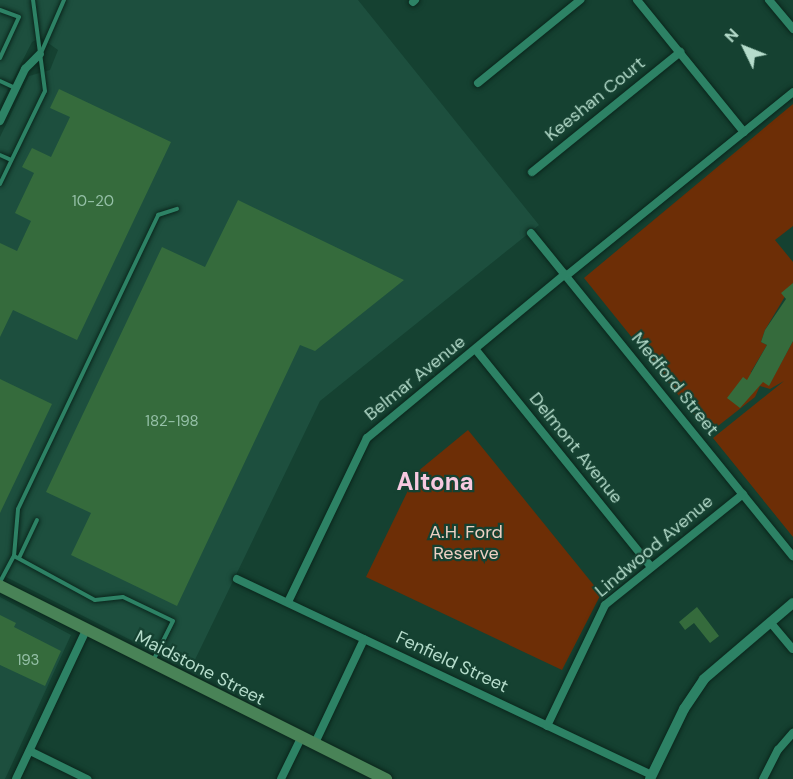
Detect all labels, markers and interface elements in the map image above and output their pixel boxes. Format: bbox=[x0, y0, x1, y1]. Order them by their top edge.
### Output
north arrow bbox=[715, 18, 775, 78]
text: N bbox=[720, 24, 743, 47]
street label: Keeshan Court bbox=[541, 52, 649, 146]
house number: 10-20 bbox=[72, 193, 114, 211]
street label: Medford Street bbox=[627, 328, 723, 440]
street label: Belmar Avenue bbox=[360, 331, 470, 425]
street label: Delmont Avenue bbox=[525, 388, 627, 508]
house number: 182-198 bbox=[145, 413, 199, 431]
district label: Altona bbox=[396, 468, 474, 496]
street label: Lindwood Avenue bbox=[591, 490, 717, 602]
park label: A.H. Ford Reserve bbox=[429, 522, 503, 564]
street label: Maidstone Street bbox=[131, 626, 269, 710]
street label: Fenfield Street bbox=[392, 627, 512, 697]
house number: 193 bbox=[17, 652, 39, 670]

